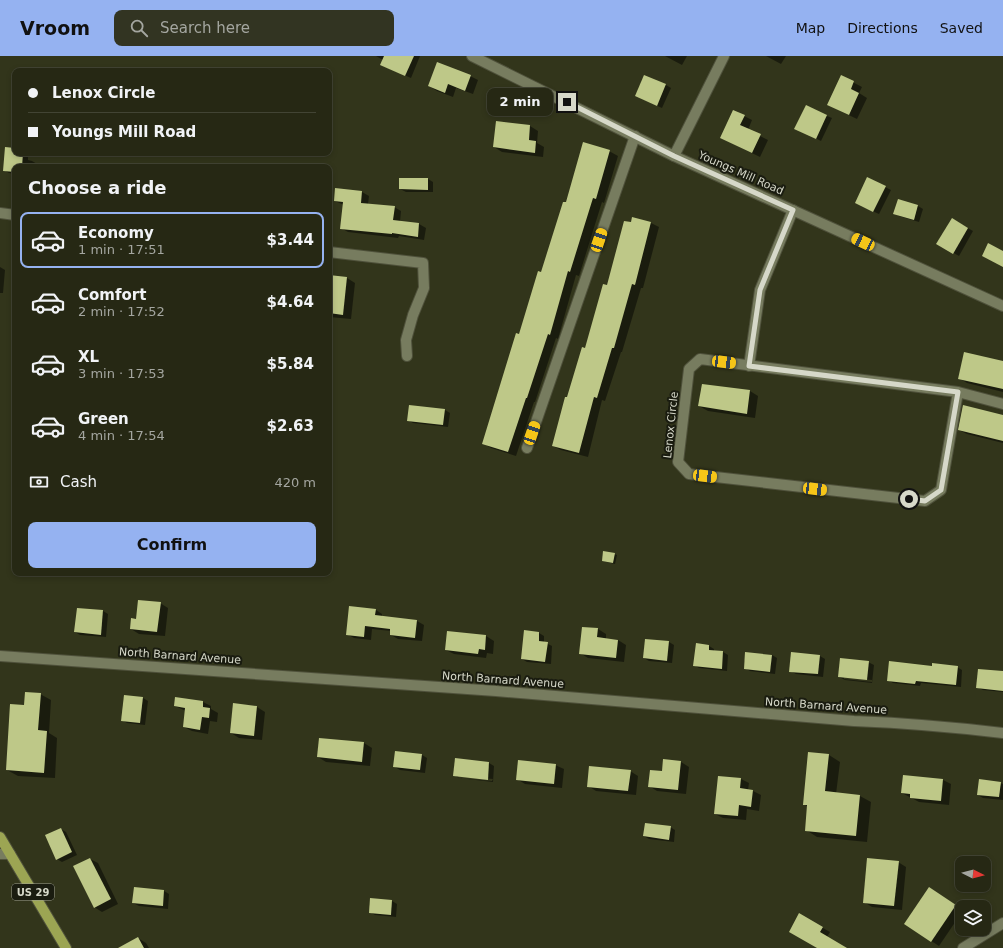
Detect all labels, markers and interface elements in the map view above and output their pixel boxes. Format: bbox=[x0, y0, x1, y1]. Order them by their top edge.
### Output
search box bbox=[114, 10, 394, 46]
text: Vroom bbox=[20, 17, 90, 39]
icon: search bbox=[128, 17, 150, 39]
text: Search here bbox=[160, 19, 250, 37]
text: Map bbox=[796, 20, 825, 36]
text: Directions bbox=[847, 20, 918, 36]
text: Saved bbox=[940, 20, 983, 36]
text: Lenox Circle bbox=[52, 84, 155, 102]
callout: 2 min bbox=[487, 88, 553, 116]
route end bbox=[558, 93, 576, 111]
text: 2 min bbox=[500, 94, 540, 109]
text: Youngs Mill Road bbox=[52, 123, 196, 141]
street label: Youngs Mill Road bbox=[695, 148, 786, 198]
text: Choose a ride bbox=[28, 177, 167, 198]
icon: car bbox=[30, 222, 66, 258]
text: Economy bbox=[78, 224, 154, 242]
car bbox=[589, 227, 609, 253]
text: $3.44 bbox=[267, 231, 314, 249]
car bbox=[850, 231, 876, 253]
text: 1 min · 17:51 bbox=[78, 242, 165, 257]
icon: car bbox=[30, 284, 66, 320]
text: Comfort bbox=[78, 286, 146, 304]
text: $4.64 bbox=[267, 293, 314, 311]
text: 2 min · 17:52 bbox=[78, 304, 165, 319]
icon: car bbox=[30, 346, 66, 382]
text: XL bbox=[78, 348, 99, 366]
text: $5.84 bbox=[267, 355, 314, 373]
car bbox=[711, 355, 737, 369]
text: 3 min · 17:53 bbox=[78, 366, 165, 381]
street label: Lenox Circle bbox=[661, 391, 681, 459]
icon: car bbox=[30, 408, 66, 444]
text: Green bbox=[78, 410, 129, 428]
text: $2.63 bbox=[267, 417, 314, 435]
car bbox=[522, 420, 542, 446]
text: 4 min · 17:54 bbox=[78, 428, 165, 443]
car bbox=[692, 469, 718, 483]
icon: cash bbox=[28, 471, 50, 493]
text: Cash bbox=[60, 473, 97, 491]
text: 420 m bbox=[274, 475, 316, 490]
car bbox=[802, 482, 828, 496]
route start bbox=[900, 490, 918, 508]
button: Confirm bbox=[28, 522, 316, 568]
street label: North Barnard Avenue bbox=[119, 645, 242, 667]
street label: North Barnard Avenue bbox=[442, 669, 565, 691]
street label: North Barnard Avenue bbox=[765, 695, 888, 717]
north arrow bbox=[955, 856, 991, 892]
map controls bbox=[955, 856, 991, 936]
road number: US 29 bbox=[12, 884, 54, 900]
button: layers bbox=[955, 900, 991, 936]

